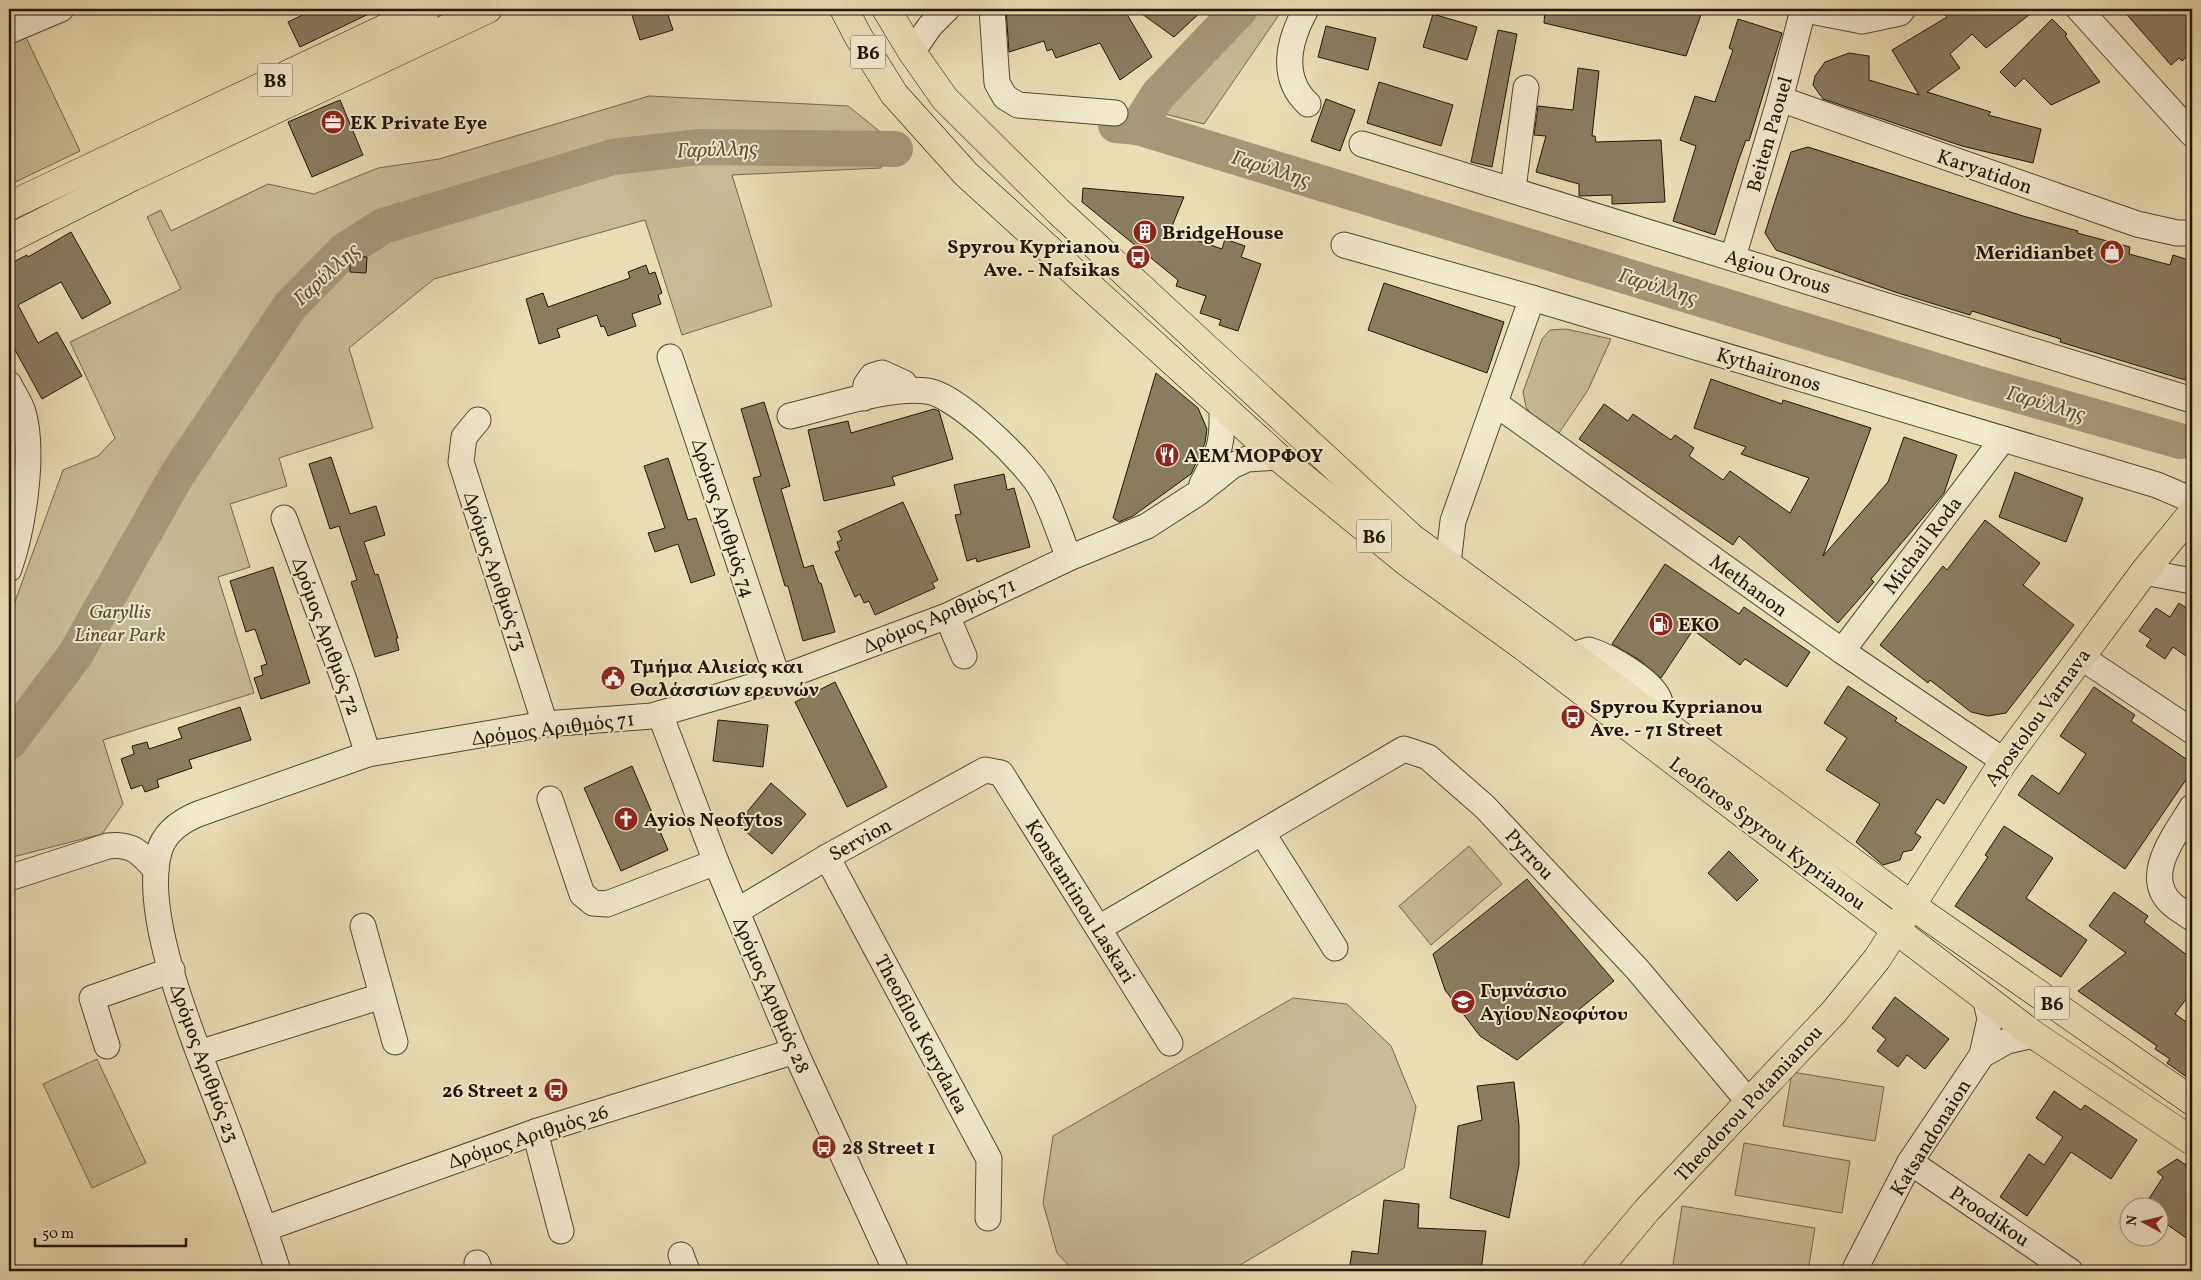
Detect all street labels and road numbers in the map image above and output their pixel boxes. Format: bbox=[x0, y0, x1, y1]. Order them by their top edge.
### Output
road number: B6 bbox=[850, 36, 886, 68]
road number: B8 bbox=[258, 64, 292, 96]
street label: Beiten Paouel bbox=[1741, 73, 1801, 196]
street label: Karyatidon bbox=[1933, 143, 2036, 202]
street label: Agiou Orous bbox=[1721, 243, 1834, 302]
street label: Kythaironos bbox=[1713, 342, 1824, 400]
street label: Δρόμος Αριθμός 74 bbox=[683, 435, 761, 602]
street label: Δρόμος Αριθμός 73 bbox=[455, 488, 533, 655]
street label: Michail Roda bbox=[1877, 491, 1970, 601]
road number: B6 bbox=[1356, 520, 1392, 552]
street label: Methanon bbox=[1703, 549, 1793, 625]
street label: Δρόμος Αριθμός 72 bbox=[283, 554, 367, 720]
street label: Δρόμος Αριθμός 71 bbox=[859, 572, 1021, 662]
street label: Apostolou Varnava bbox=[1979, 643, 2098, 793]
street label: Δρόμος Αριθμός 71 bbox=[470, 706, 636, 754]
street label: Leoforos Spyrou Kyprianou bbox=[1662, 751, 1871, 918]
street label: Servion bbox=[824, 812, 898, 869]
street label: Konstantinou Laskari bbox=[1017, 815, 1141, 989]
street label: Pyrrou bbox=[1497, 823, 1560, 887]
street label: Δρόμος Αριθμός 28 bbox=[725, 913, 816, 1078]
street label: Theofilou Korydalea bbox=[866, 950, 974, 1120]
street label: Δρόμος Αριθμός 23 bbox=[161, 981, 245, 1147]
road number: B6 bbox=[2034, 986, 2070, 1020]
street label: Theodorou Potamianou bbox=[1669, 1020, 1830, 1189]
street label: Katsandonaion bbox=[1885, 1074, 1979, 1202]
street label: Δρόμος Αριθμός 26 bbox=[445, 1099, 612, 1177]
street label: Proodikou bbox=[1943, 1181, 2034, 1255]

